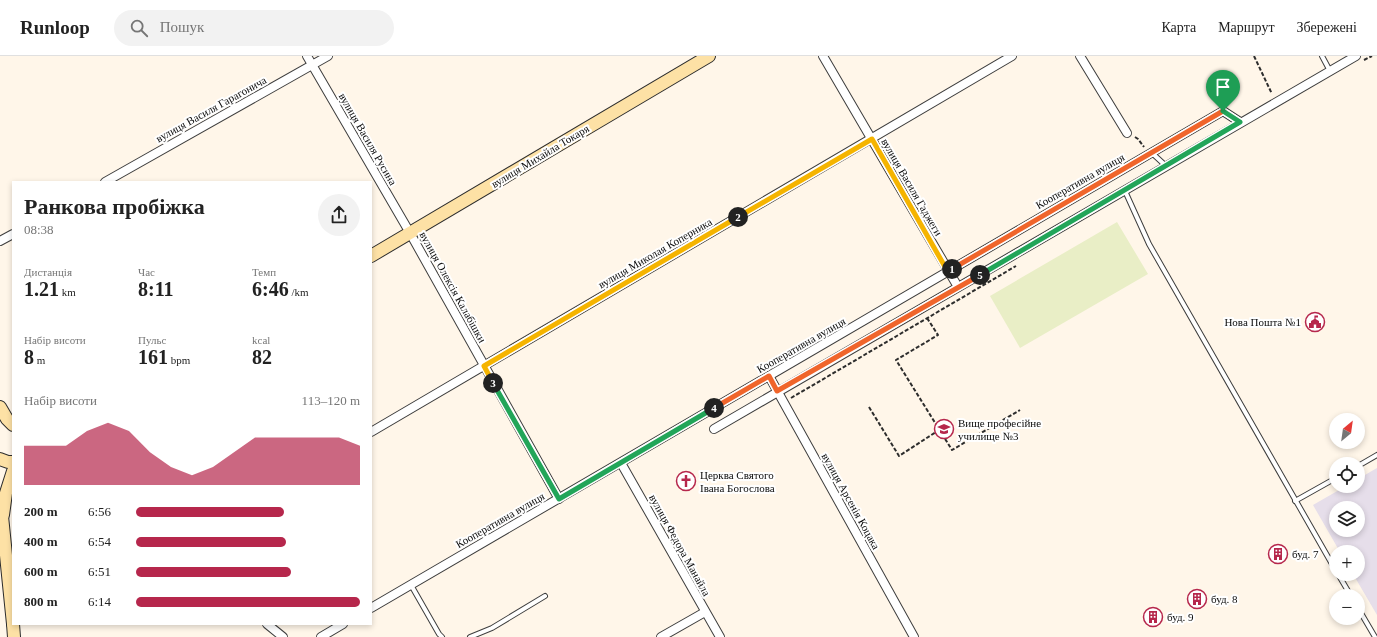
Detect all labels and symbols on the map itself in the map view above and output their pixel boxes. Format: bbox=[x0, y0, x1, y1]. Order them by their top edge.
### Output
pin bbox=[1206, 70, 1240, 111]
street label: вулиця Василя Гарагонича bbox=[154, 74, 268, 144]
street label: вулиця Василя Русина bbox=[337, 91, 399, 187]
street label: вулиця Михайла Токаря bbox=[489, 122, 591, 190]
street label: вулиця Василя Гаджеги bbox=[879, 136, 945, 238]
street label: Кооперативна вулиця bbox=[1034, 151, 1126, 211]
pin: 2 bbox=[728, 207, 748, 227]
street label: вулиця Миколая Коперника bbox=[596, 215, 714, 291]
street label: вулиця Олексія Калабішки bbox=[417, 229, 489, 345]
pin: 1 bbox=[942, 259, 962, 279]
pin: 5 bbox=[970, 265, 990, 285]
public building icon: Нова Пошта №1 bbox=[1304, 311, 1326, 333]
street label: Кооперативна вулиця bbox=[755, 315, 847, 375]
place label: Нова Пошта №1 bbox=[1224, 316, 1301, 328]
pin: 3 bbox=[483, 373, 503, 393]
pin: 4 bbox=[704, 398, 724, 418]
north arrow bbox=[1329, 413, 1365, 449]
place label: Вище професійне училище №3 bbox=[958, 417, 1041, 442]
school or university icon: Вище професійне училище №3 bbox=[933, 418, 955, 440]
street label: вулиця Арсенія Коцака bbox=[820, 451, 883, 551]
place label: Церква Святого Івана Богослова bbox=[700, 469, 775, 494]
church icon: Церква Святого Івана Богослова bbox=[675, 470, 697, 492]
street label: Кооперативна вулиця bbox=[454, 490, 546, 550]
street label: вулиця Федора Манайла bbox=[647, 492, 713, 598]
building icon: буд. 7 bbox=[1267, 543, 1289, 565]
place label: буд. 7 bbox=[1292, 548, 1319, 560]
building icon: буд. 8 bbox=[1186, 588, 1208, 610]
place label: буд. 8 bbox=[1211, 593, 1238, 605]
building icon: буд. 9 bbox=[1142, 606, 1164, 628]
place label: буд. 9 bbox=[1167, 611, 1194, 623]

